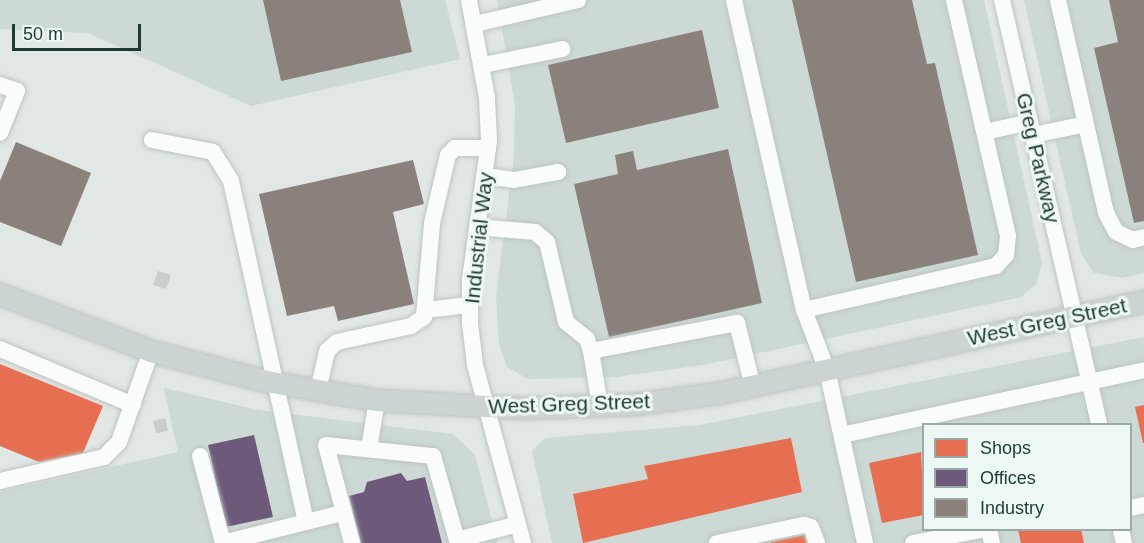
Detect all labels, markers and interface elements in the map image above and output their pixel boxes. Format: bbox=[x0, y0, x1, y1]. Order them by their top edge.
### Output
scale bar bbox=[15, 12, 144, 50]
text: 50 m bbox=[23, 24, 63, 44]
street label: Greg Parkway bbox=[1011, 90, 1065, 226]
street label: Industrial Way bbox=[460, 171, 498, 305]
street label: West Greg Street bbox=[965, 293, 1129, 351]
street label: West Greg Street bbox=[488, 389, 650, 419]
legend bbox=[922, 423, 1132, 531]
text: Shops bbox=[980, 438, 1031, 458]
text: Offices bbox=[980, 468, 1036, 488]
text: Industry bbox=[980, 498, 1044, 518]

